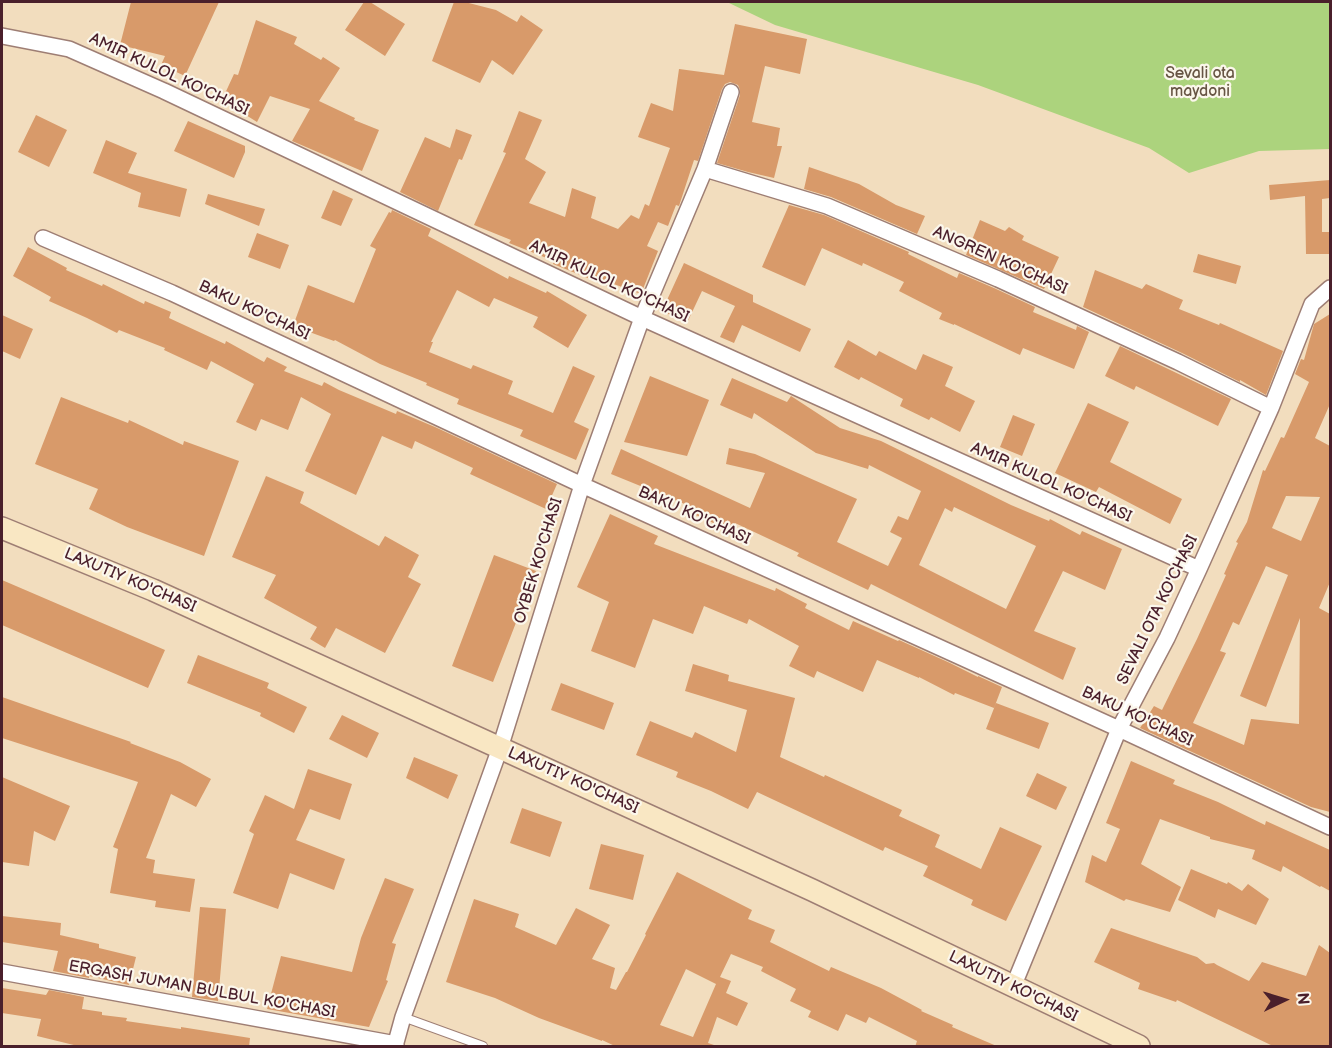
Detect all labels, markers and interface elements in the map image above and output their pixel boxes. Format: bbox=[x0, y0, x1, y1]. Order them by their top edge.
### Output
street label: AMIR KULOL KO'CHASI bbox=[86, 30, 252, 120]
park label: Sevali ota maydoni bbox=[1165, 64, 1235, 102]
street label: ANGREN KO'CHASI bbox=[930, 223, 1070, 299]
street label: AMIR KULOL KO'CHASI bbox=[526, 237, 692, 327]
street label: BAKU KO'CHASI bbox=[195, 277, 313, 345]
street label: AMIR KULOL KO'CHASI bbox=[968, 439, 1134, 527]
street label: BAKU KO'CHASI bbox=[635, 483, 753, 549]
street label: OYBEK KO'CHASI bbox=[511, 496, 567, 626]
street label: SEVALI OTA KO'CHASI bbox=[1113, 532, 1203, 688]
street label: LAXUTIY KO'CHASI bbox=[61, 545, 199, 617]
street label: BAKU KO'CHASI bbox=[1078, 683, 1196, 751]
street label: LAXUTIY KO'CHASI bbox=[505, 743, 641, 819]
street label: LAXUTIY KO'CHASI bbox=[945, 947, 1081, 1027]
street label: ERGASH JUMAN BULBUL KO'CHASI bbox=[67, 957, 337, 1023]
north arrow bbox=[1254, 970, 1314, 1030]
text: N bbox=[1293, 992, 1312, 1005]

